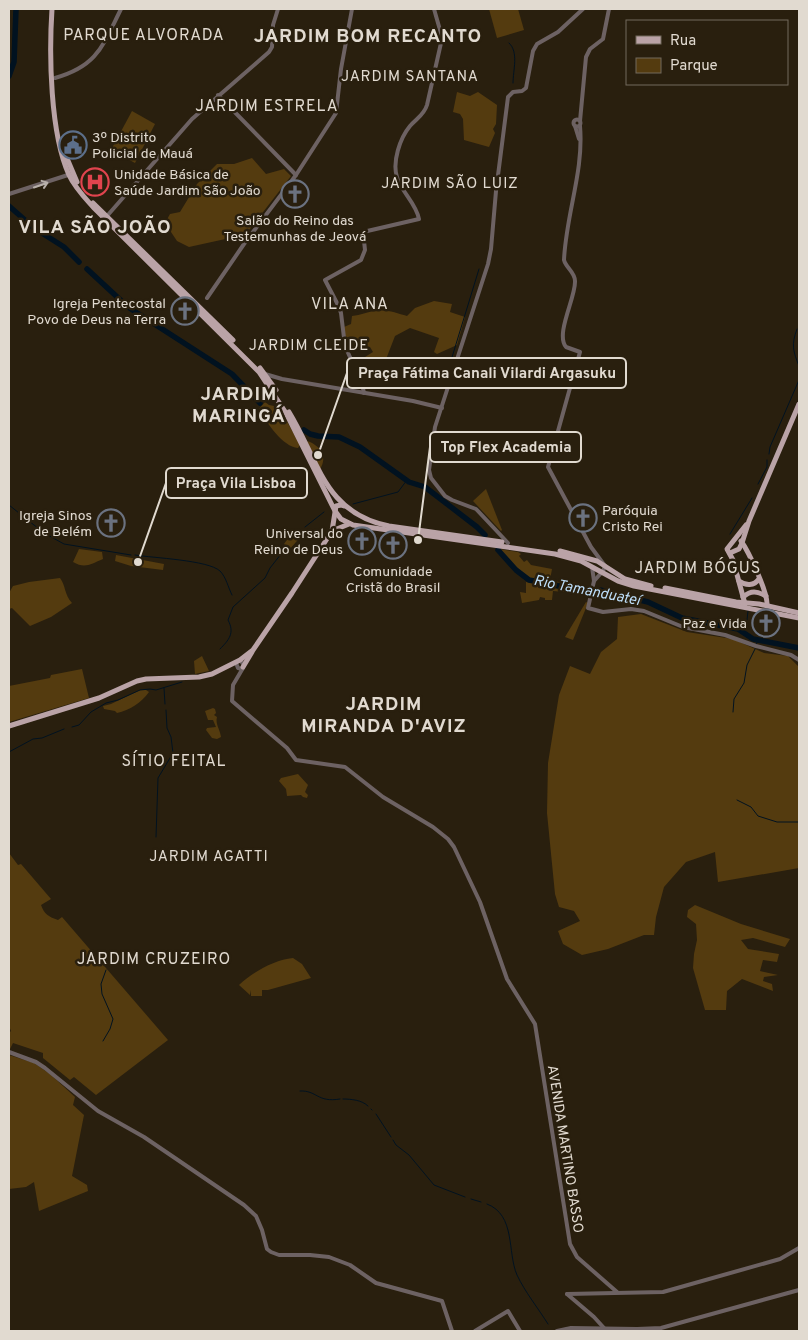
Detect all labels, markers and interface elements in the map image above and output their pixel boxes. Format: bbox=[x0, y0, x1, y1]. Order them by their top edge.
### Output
legend bbox=[626, 20, 788, 85]
district label: JARDIM BOM RECANTO bbox=[254, 25, 482, 49]
district label: PARQUE ALVORADA bbox=[63, 26, 225, 46]
text: Rua bbox=[670, 32, 696, 51]
text: Parque bbox=[670, 57, 718, 76]
district label: JARDIM SANTANA bbox=[341, 68, 479, 87]
district label: JARDIM ESTRELA bbox=[195, 97, 339, 117]
public building icon: 3º Distrito Policial de Mauá bbox=[58, 130, 88, 160]
place label: 3º Distrito Policial de Mauá bbox=[92, 130, 193, 163]
hospital icon: Unidade Básica de Saúde Jardim São João bbox=[80, 167, 110, 197]
place label: Unidade Básica de Saúde Jardim São João bbox=[114, 167, 261, 200]
district label: JARDIM SÃO LUIZ bbox=[381, 174, 519, 194]
one-way arrow bbox=[33, 179, 49, 189]
church icon: Salão do Reino das Testemunhas de Jeová bbox=[280, 179, 310, 209]
place label: Salão do Reino das Testemunhas de Jeová bbox=[224, 213, 366, 246]
district label: VILA SÃO JOÃO bbox=[18, 215, 172, 240]
district label: VILA ANA bbox=[311, 295, 389, 315]
place label: Igreja Pentecostal Povo de Deus na Terra bbox=[27, 296, 166, 329]
church icon: Igreja Pentecostal Povo de Deus na Terra bbox=[170, 296, 200, 326]
district label: JARDIM CLEIDE bbox=[249, 337, 369, 356]
callout: Praça Fátima Canali Vilardi Argasuku bbox=[347, 358, 626, 388]
text: Praça Fátima Canali Vilardi Argasuku bbox=[358, 365, 616, 384]
district label: JARDIM MARINGÁ bbox=[192, 383, 286, 429]
callout: Top Flex Academia bbox=[430, 432, 581, 462]
text: Top Flex Academia bbox=[440, 439, 572, 458]
callout: Praça Vila Lisboa bbox=[166, 468, 307, 498]
text: Praça Vila Lisboa bbox=[176, 475, 296, 494]
church icon: Paróquia Cristo Rei bbox=[568, 503, 598, 533]
place label: Paróquia Cristo Rei bbox=[602, 503, 663, 536]
place label: Igreja Sinos de Belém bbox=[19, 508, 92, 541]
church icon: Igreja Sinos de Belém bbox=[96, 508, 126, 538]
place label: Universal do Reino de Deus bbox=[254, 526, 343, 559]
church icon: Universal do Reino de Deus bbox=[347, 526, 377, 556]
church icon: Comunidade Cristã do Brasil bbox=[378, 530, 408, 560]
district label: JARDIM BÓGUS bbox=[635, 557, 761, 579]
place label: Comunidade Cristã do Brasil bbox=[346, 564, 440, 597]
water label: Rio Tamanduateí bbox=[532, 572, 645, 612]
church icon: Paz e Vida bbox=[751, 608, 781, 638]
place label: Paz e Vida bbox=[683, 616, 747, 633]
district label: JARDIM MIRANDA D'AVIZ bbox=[301, 693, 467, 739]
district label: SÍTIO FEITAL bbox=[121, 750, 227, 772]
district label: JARDIM AGATTI bbox=[149, 848, 269, 867]
district label: JARDIM CRUZEIRO bbox=[77, 950, 231, 970]
street label: AVENIDA MARTINO BASSO bbox=[543, 1064, 586, 1234]

